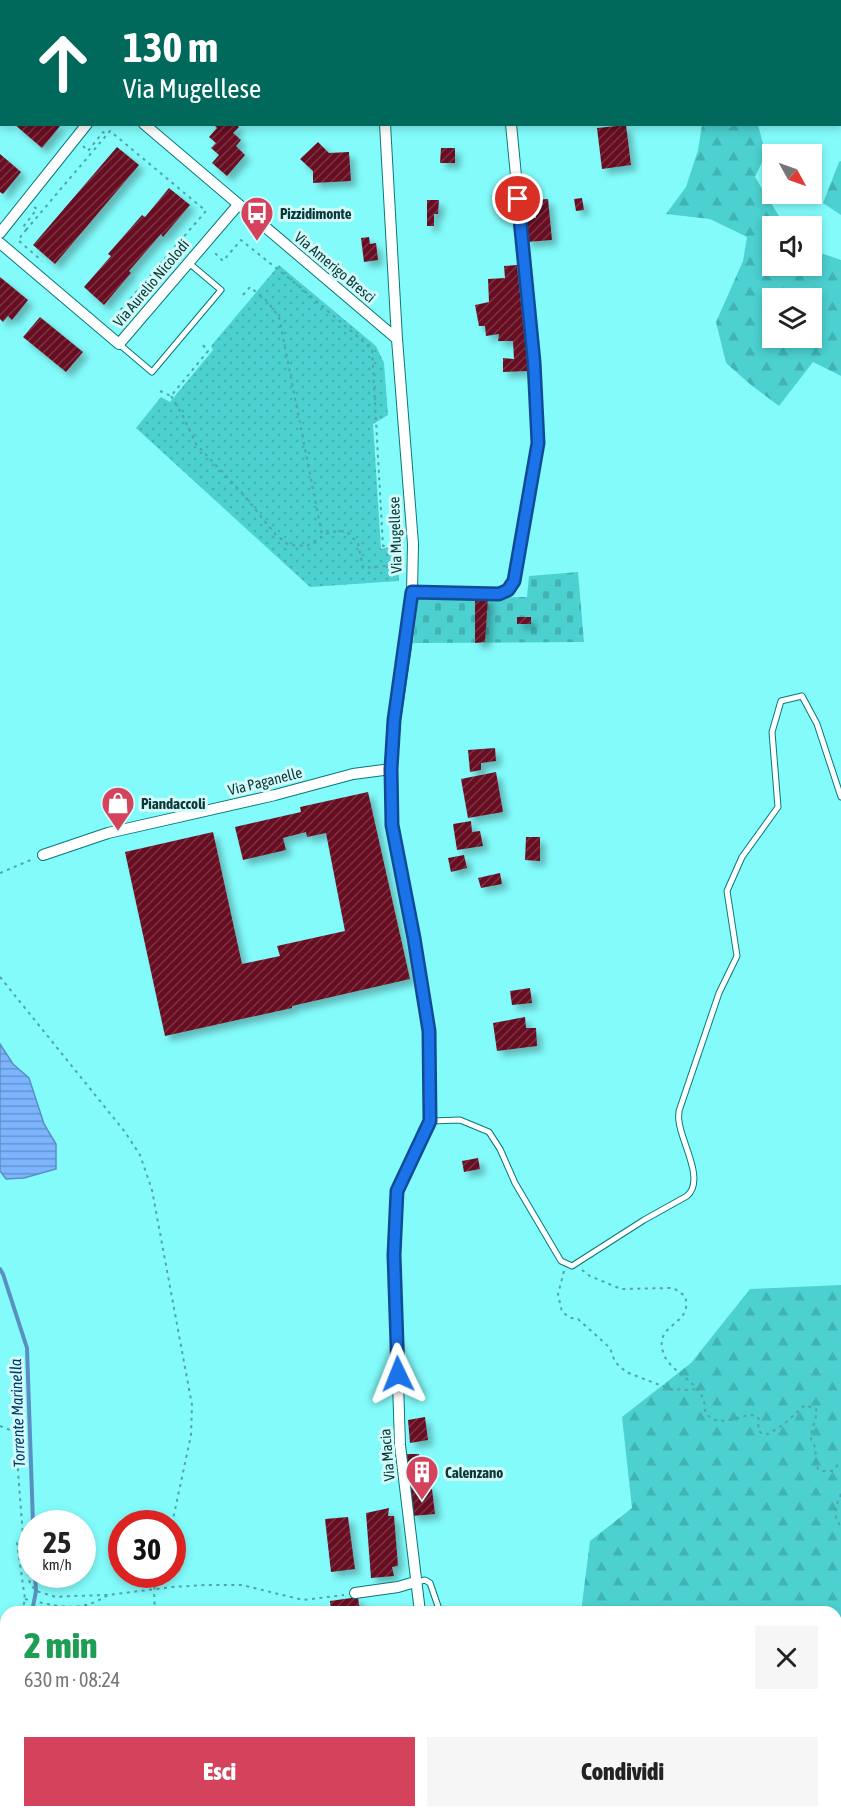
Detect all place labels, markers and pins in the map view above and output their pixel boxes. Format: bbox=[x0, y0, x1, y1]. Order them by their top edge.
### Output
pin bbox=[492, 173, 543, 224]
bus stop icon: Pizzidimonte bbox=[239, 195, 275, 242]
place label: Pizzidimonte bbox=[280, 205, 352, 222]
shop icon: Piandaccoli bbox=[100, 785, 136, 832]
place label: Piandaccoli bbox=[141, 795, 206, 812]
building icon: Calenzano bbox=[404, 1454, 440, 1501]
place label: Calenzano bbox=[445, 1464, 503, 1481]

